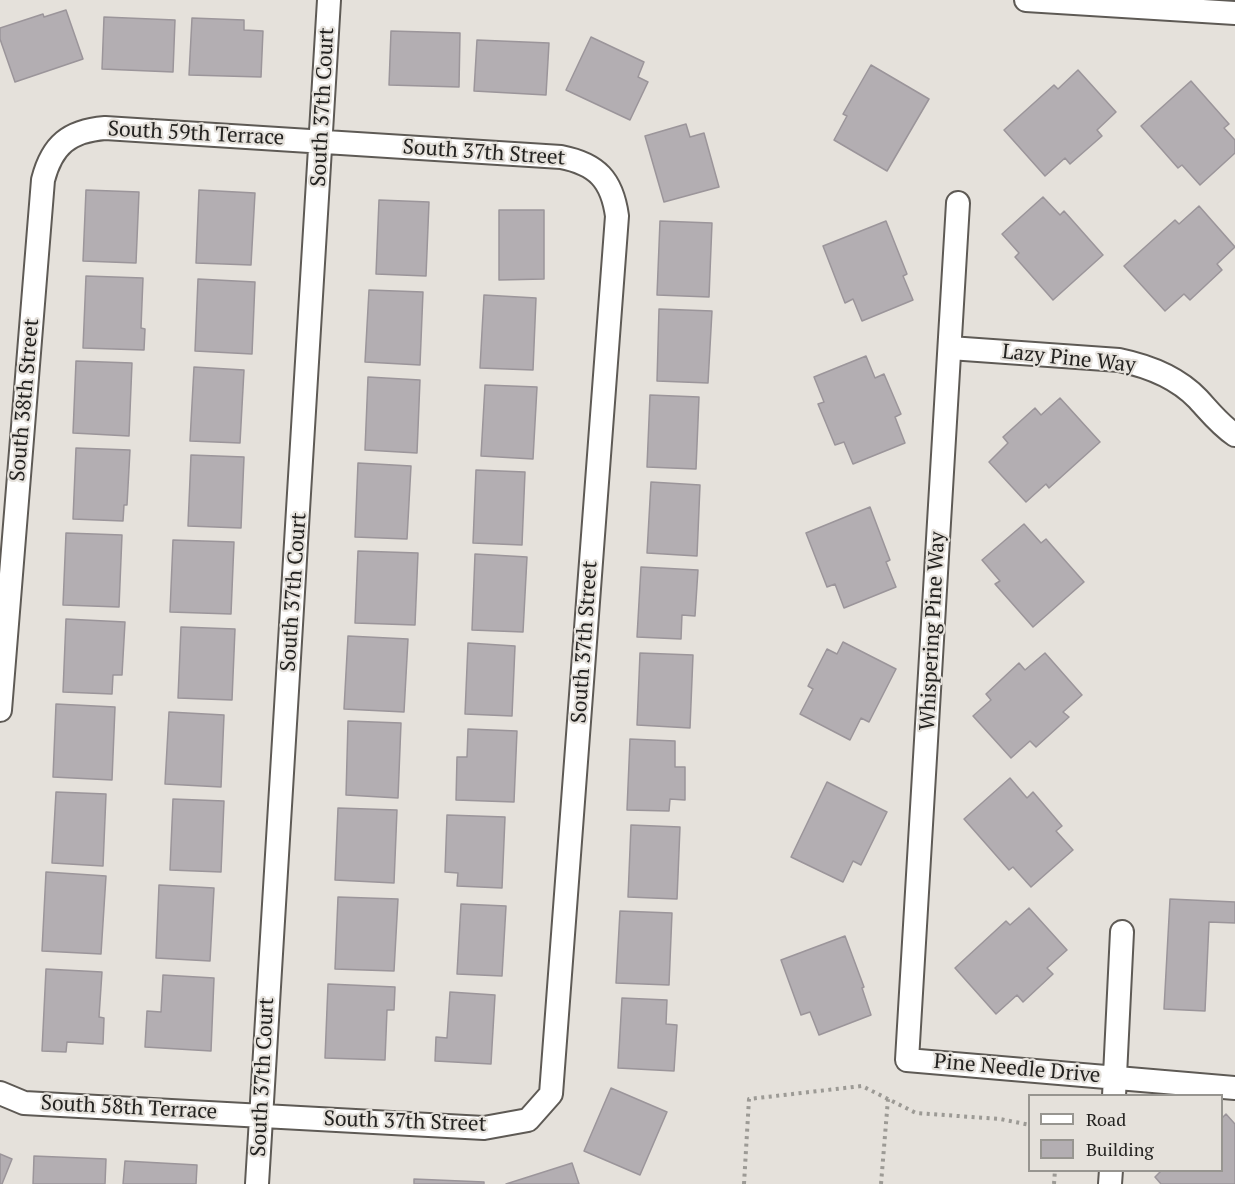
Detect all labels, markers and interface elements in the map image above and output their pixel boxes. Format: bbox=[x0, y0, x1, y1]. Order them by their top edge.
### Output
street label: South 37th Court bbox=[306, 27, 340, 187]
street label: South 59th Terrace bbox=[107, 117, 285, 151]
street label: South 37th Street bbox=[402, 135, 566, 171]
street label: South 38th Street bbox=[5, 317, 45, 483]
street label: Lazy Pine Way bbox=[1001, 339, 1137, 379]
street label: South 37th Court bbox=[276, 512, 312, 672]
street label: Whispering Pine Way bbox=[915, 531, 951, 731]
street label: South 37th Street bbox=[567, 560, 603, 724]
street label: South 37th Court bbox=[246, 997, 280, 1157]
street label: Pine Needle Drive bbox=[933, 1049, 1101, 1089]
street label: South 58th Terrace bbox=[40, 1091, 218, 1125]
legend bbox=[1028, 1094, 1223, 1172]
street label: South 37th Street bbox=[323, 1107, 487, 1137]
text: Road bbox=[1086, 1107, 1126, 1131]
text: Building bbox=[1086, 1137, 1154, 1161]

